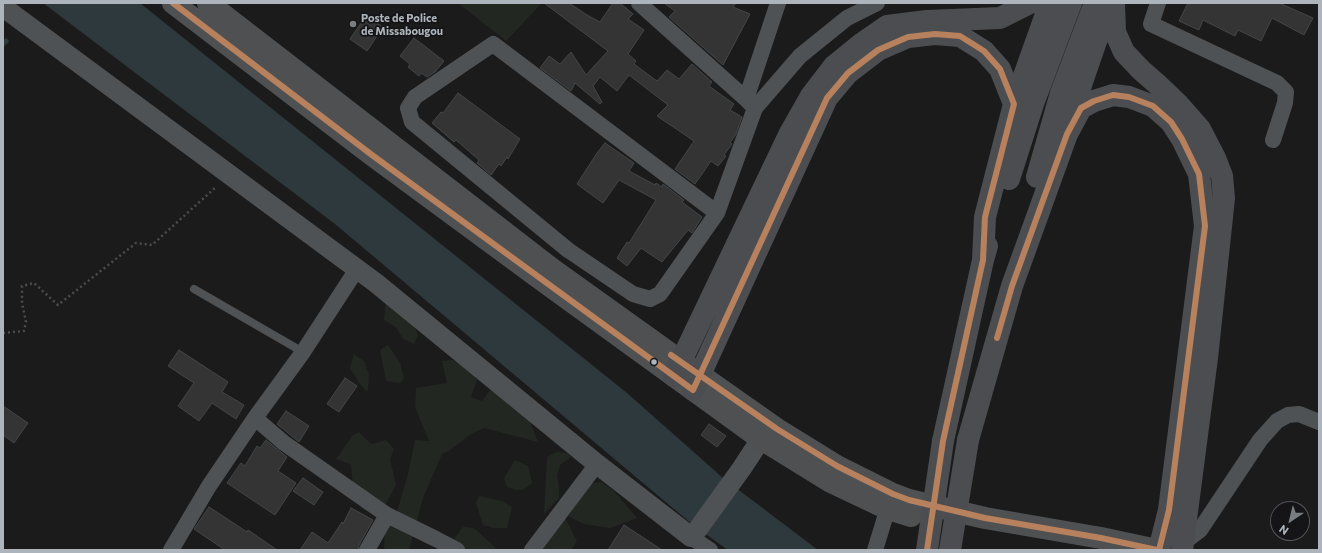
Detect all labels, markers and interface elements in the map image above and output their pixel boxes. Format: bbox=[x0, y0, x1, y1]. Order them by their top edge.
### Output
place label: Poste de Police de Missabougou bbox=[361, 11, 443, 37]
marker: Poste de Police de Missabougou bbox=[348, 19, 358, 29]
unlabelled marker bbox=[649, 357, 659, 367]
north arrow bbox=[1270, 501, 1310, 541]
text: N bbox=[1276, 523, 1291, 538]

